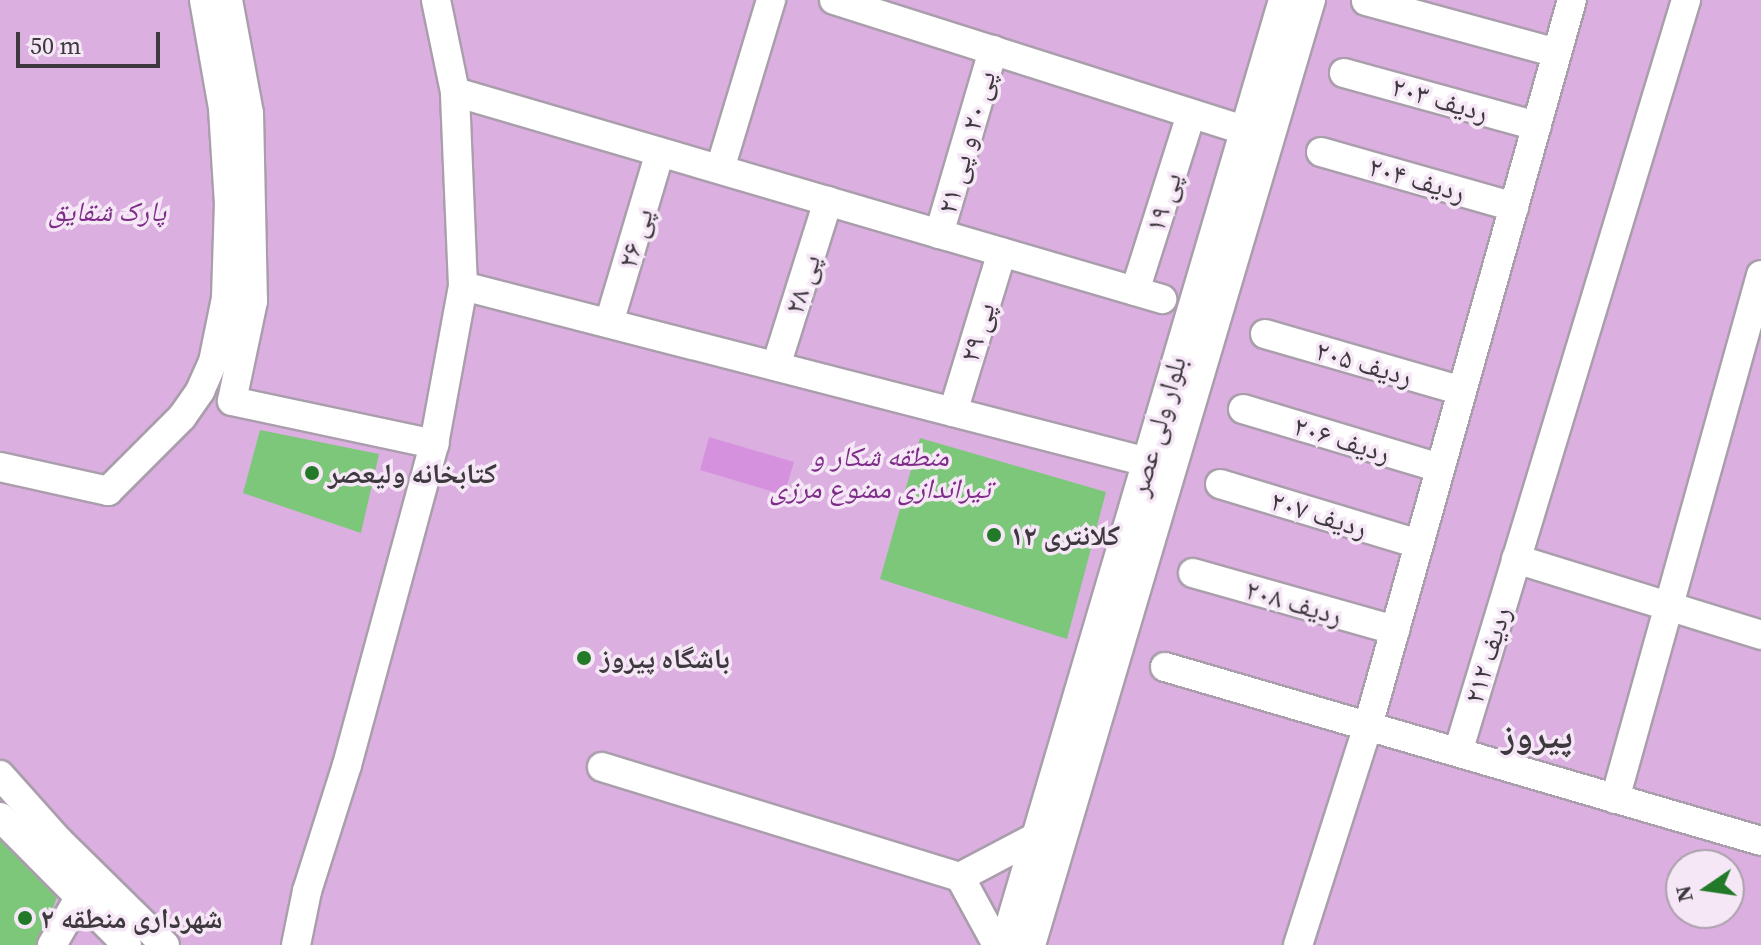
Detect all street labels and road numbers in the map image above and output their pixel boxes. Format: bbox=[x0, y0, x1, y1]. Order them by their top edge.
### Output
street label: پی ۲۰ و پی ۲۱ bbox=[930, 67, 1002, 217]
street label: ردیف ۲۰۳ bbox=[1388, 69, 1492, 129]
street label: ردیف ۲۰۴ bbox=[1365, 149, 1469, 209]
street label: پی ۱۹ bbox=[1138, 168, 1188, 236]
street label: پی ۲۶ bbox=[610, 204, 660, 272]
street label: پی ۲۸ bbox=[777, 250, 827, 318]
street label: پی ۲۹ bbox=[952, 298, 1002, 366]
street label: ردیف ۲۰۵ bbox=[1312, 333, 1416, 393]
street label: بلوار ولی عصر bbox=[1121, 352, 1193, 500]
street label: ردیف ۲۰۶ bbox=[1290, 408, 1394, 470]
street label: ردیف ۲۰۷ bbox=[1267, 483, 1371, 545]
street label: ردیف ۲۰۸ bbox=[1242, 572, 1346, 632]
street label: ردیف ۲۱۲ bbox=[1456, 603, 1518, 707]

